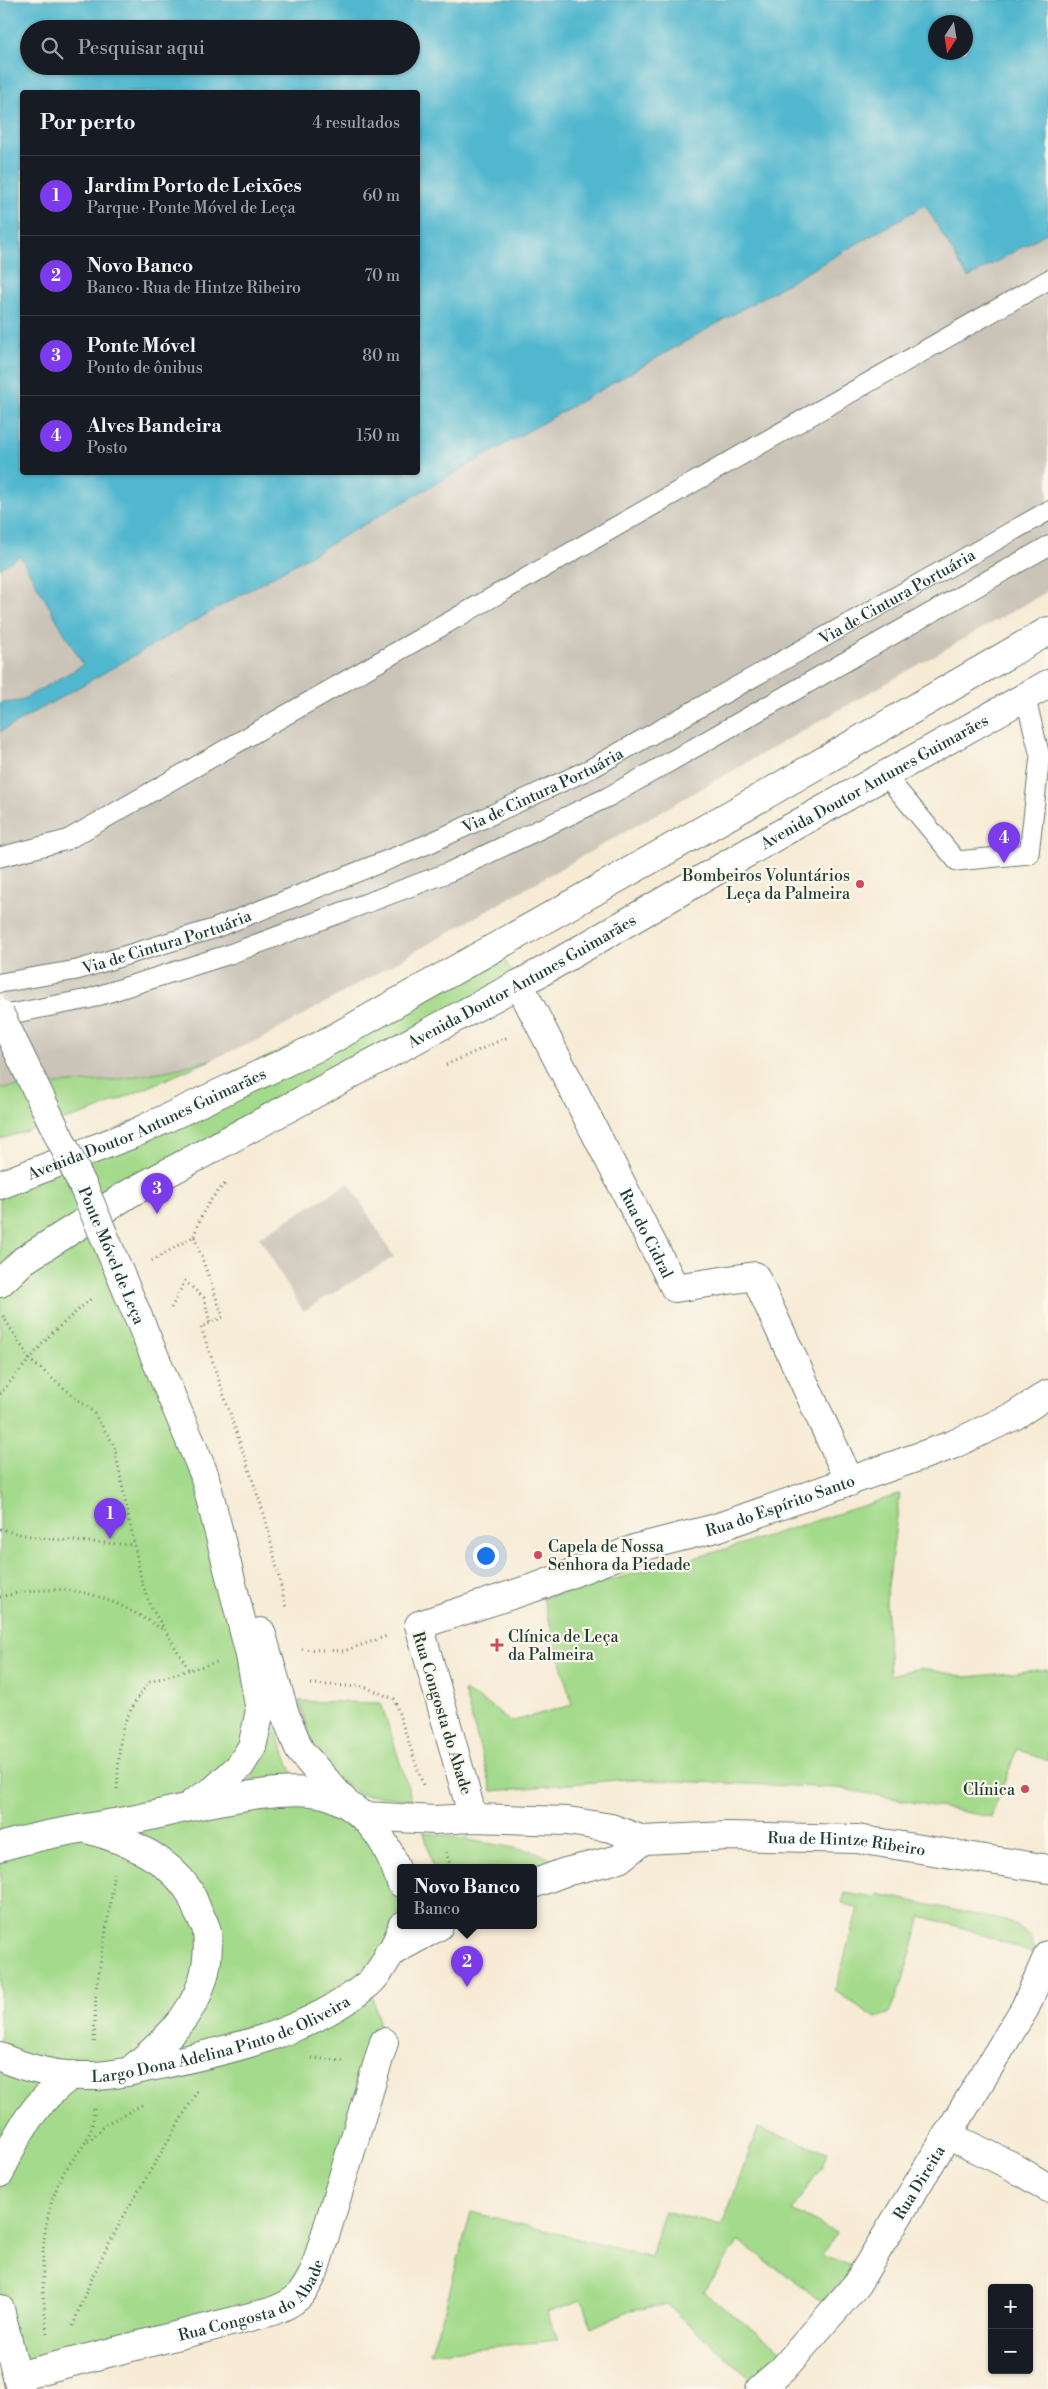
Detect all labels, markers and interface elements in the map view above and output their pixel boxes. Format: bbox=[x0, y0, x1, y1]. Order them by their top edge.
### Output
north arrow bbox=[928, 15, 973, 60]
search box bbox=[20, 20, 420, 75]
icon: search bbox=[38, 34, 66, 62]
text: Pesquisar aqui bbox=[78, 36, 205, 60]
text: Por perto bbox=[40, 110, 136, 136]
text: 4 resultados bbox=[312, 113, 400, 133]
text: Jardim Porto de Leixões bbox=[87, 174, 302, 198]
text: 1 bbox=[52, 186, 60, 206]
text: 60 m bbox=[362, 186, 400, 206]
text: Parque · Ponte Móvel de Leça bbox=[87, 198, 296, 218]
text: Novo Banco bbox=[87, 254, 193, 278]
text: 2 bbox=[51, 266, 61, 286]
text: 70 m bbox=[364, 266, 400, 286]
text: Banco · Rua de Hintze Ribeiro bbox=[87, 278, 301, 298]
text: Ponte Móvel bbox=[87, 334, 196, 358]
text: 3 bbox=[51, 346, 61, 366]
text: 80 m bbox=[362, 346, 400, 366]
text: Ponto de ônibus bbox=[87, 358, 203, 378]
text: Alves Bandeira bbox=[87, 414, 222, 438]
text: 4 bbox=[51, 426, 61, 446]
text: 150 m bbox=[356, 426, 400, 446]
text: Posto bbox=[87, 438, 127, 458]
street label: Via de Cintura Portuária bbox=[815, 545, 980, 650]
street label: Avenida Doutor Antunes Guimarães bbox=[756, 710, 992, 855]
street label: Via de Cintura Portuária bbox=[458, 743, 628, 838]
pin: 4 bbox=[988, 822, 1020, 863]
place label: Bombeiros Voluntários Leça da Palmeira bbox=[681, 866, 851, 904]
marker: Bombeiros Voluntários Leça da Palmeira bbox=[854, 878, 866, 890]
street label: Via de Cintura Portuária bbox=[79, 906, 255, 979]
street label: Avenida Doutor Antunes Guimarães bbox=[403, 910, 640, 1053]
street label: Avenida Doutor Antunes Guimarães bbox=[24, 1064, 270, 1185]
pin: 3 bbox=[141, 1173, 173, 1214]
street label: Ponte Móvel de Leça bbox=[73, 1184, 149, 1328]
street label: Rua do Cidral bbox=[615, 1185, 677, 1282]
street label: Rua do Espírito Santo bbox=[703, 1471, 858, 1541]
pin: 1 bbox=[94, 1498, 126, 1539]
place label: Capela de Nossa Senhora da Piedade bbox=[548, 1537, 691, 1575]
your location bbox=[473, 1543, 499, 1569]
marker: Capela de Nossa Senhora da Piedade bbox=[532, 1549, 544, 1561]
place label: Clínica de Leça da Palmeira bbox=[508, 1627, 620, 1665]
street label: Rua Congosta do Abade bbox=[408, 1629, 476, 1797]
marker: Clínica de Leça da Palmeira bbox=[490, 1638, 504, 1652]
place label: Clínica bbox=[963, 1780, 1016, 1800]
marker: Clínica bbox=[1019, 1783, 1031, 1795]
street label: Rua de Hintze Ribeiro bbox=[767, 1828, 927, 1861]
popup bbox=[397, 1864, 537, 1929]
text: Novo Banco bbox=[414, 1875, 520, 1899]
text: Banco bbox=[414, 1899, 460, 1919]
pin: 2 bbox=[451, 1946, 483, 1987]
street label: Largo Dona Adelina Pinto de Oliveira bbox=[91, 1991, 355, 2087]
street label: Rua Direita bbox=[889, 2141, 950, 2224]
street label: Rua Congosta do Abade bbox=[176, 2257, 328, 2346]
map controls bbox=[988, 2284, 1033, 2374]
button: + bbox=[988, 2284, 1033, 2329]
button: − bbox=[988, 2329, 1033, 2374]

